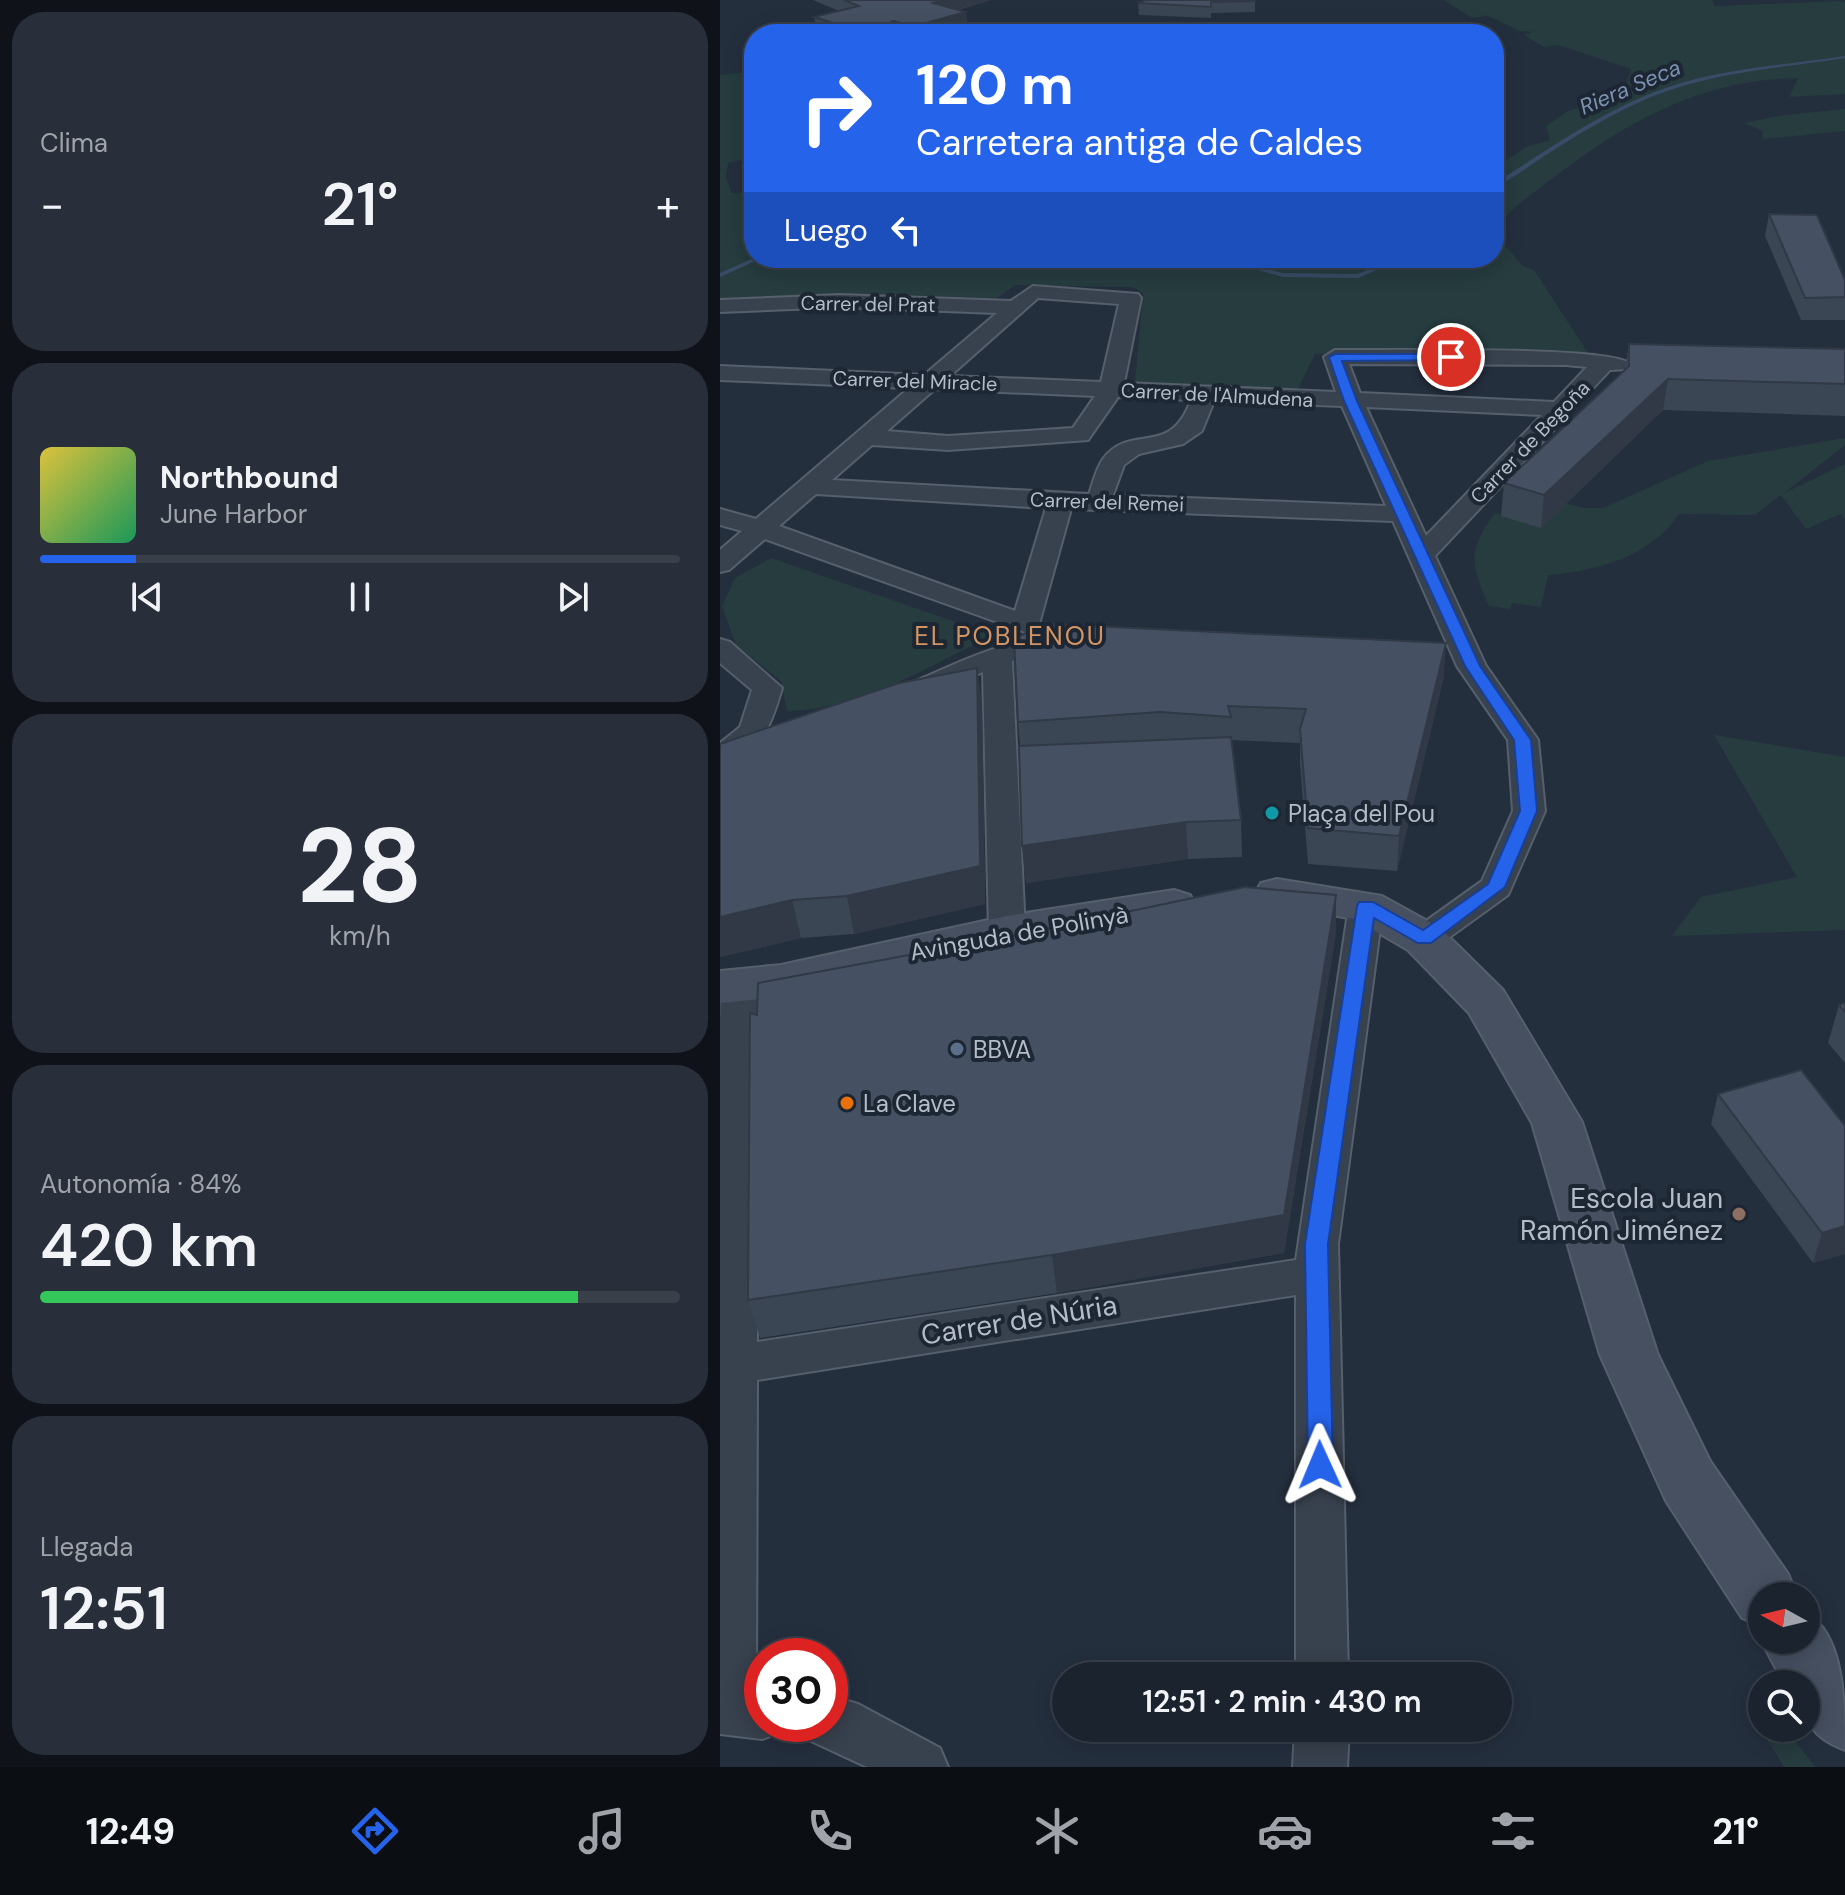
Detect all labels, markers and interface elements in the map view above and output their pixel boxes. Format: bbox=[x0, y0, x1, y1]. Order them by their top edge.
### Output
text: 120 m bbox=[916, 48, 1074, 121]
water label: Riera Seca bbox=[1575, 53, 1685, 121]
icon: right bbox=[784, 56, 888, 160]
text: Carretera antiga de Caldes bbox=[916, 119, 1363, 166]
text: Clima bbox=[40, 126, 108, 160]
text: 21° bbox=[322, 165, 398, 244]
text: − bbox=[40, 176, 64, 234]
text: + bbox=[656, 176, 680, 234]
icon: left bbox=[884, 208, 928, 252]
text: Luego bbox=[784, 211, 868, 250]
street label: Carrer del Prat bbox=[800, 290, 936, 318]
pin bbox=[1417, 323, 1485, 391]
icon: arrive bbox=[1429, 335, 1473, 379]
street label: Carrer del Miracle bbox=[832, 365, 998, 397]
street label: Carrer de Begoña bbox=[1465, 375, 1595, 509]
street label: Carrer de l'Almudena bbox=[1120, 377, 1314, 413]
text: Northbound bbox=[160, 458, 339, 497]
street label: Carrer del Remei bbox=[1030, 486, 1184, 518]
text: June Harbor bbox=[160, 497, 307, 531]
icon: previous bbox=[125, 575, 169, 619]
icon: pause bbox=[338, 575, 382, 619]
icon: next bbox=[551, 575, 595, 619]
district label: EL POBLENOU bbox=[914, 619, 1106, 653]
place label: Plaça del Pou bbox=[1288, 798, 1435, 829]
text: 28 bbox=[297, 799, 423, 934]
marker: Plaça del Pou bbox=[1263, 804, 1281, 822]
street label: Avinguda de Polinyà bbox=[907, 899, 1131, 967]
text: km/h bbox=[329, 919, 391, 953]
place label: BBVA bbox=[973, 1034, 1031, 1065]
marker: BBVA bbox=[948, 1040, 966, 1058]
place label: La Clave bbox=[863, 1088, 956, 1119]
marker: La Clave bbox=[838, 1094, 856, 1112]
text: Autonomía · 84% bbox=[40, 1167, 241, 1201]
place label: Escola Juan Ramón Jiménez bbox=[1520, 1180, 1723, 1249]
marker: Escola Juan Ramón Jiménez bbox=[1730, 1205, 1748, 1223]
text: 420 km bbox=[40, 1206, 258, 1285]
street label: Carrer de Núria bbox=[918, 1286, 1120, 1354]
position arrow bbox=[1278, 1423, 1362, 1507]
text: Llegada bbox=[40, 1530, 133, 1564]
text: 12:51 bbox=[40, 1569, 168, 1648]
north arrow bbox=[1748, 1582, 1820, 1654]
map controls bbox=[1748, 1582, 1820, 1742]
speed limit sign: 30 bbox=[744, 1638, 848, 1742]
button: search bbox=[1748, 1670, 1820, 1742]
text: 12:51 · 2 min · 430 m bbox=[1143, 1682, 1421, 1721]
icon: directions bbox=[347, 1803, 403, 1859]
icon: music bbox=[574, 1803, 630, 1859]
icon: phone bbox=[802, 1803, 858, 1859]
icon: climate bbox=[1029, 1803, 1085, 1859]
icon: car bbox=[1257, 1803, 1313, 1859]
icon: filters bbox=[1485, 1803, 1541, 1859]
text: 12:49 bbox=[86, 1808, 175, 1855]
text: 21° bbox=[1712, 1808, 1759, 1855]

